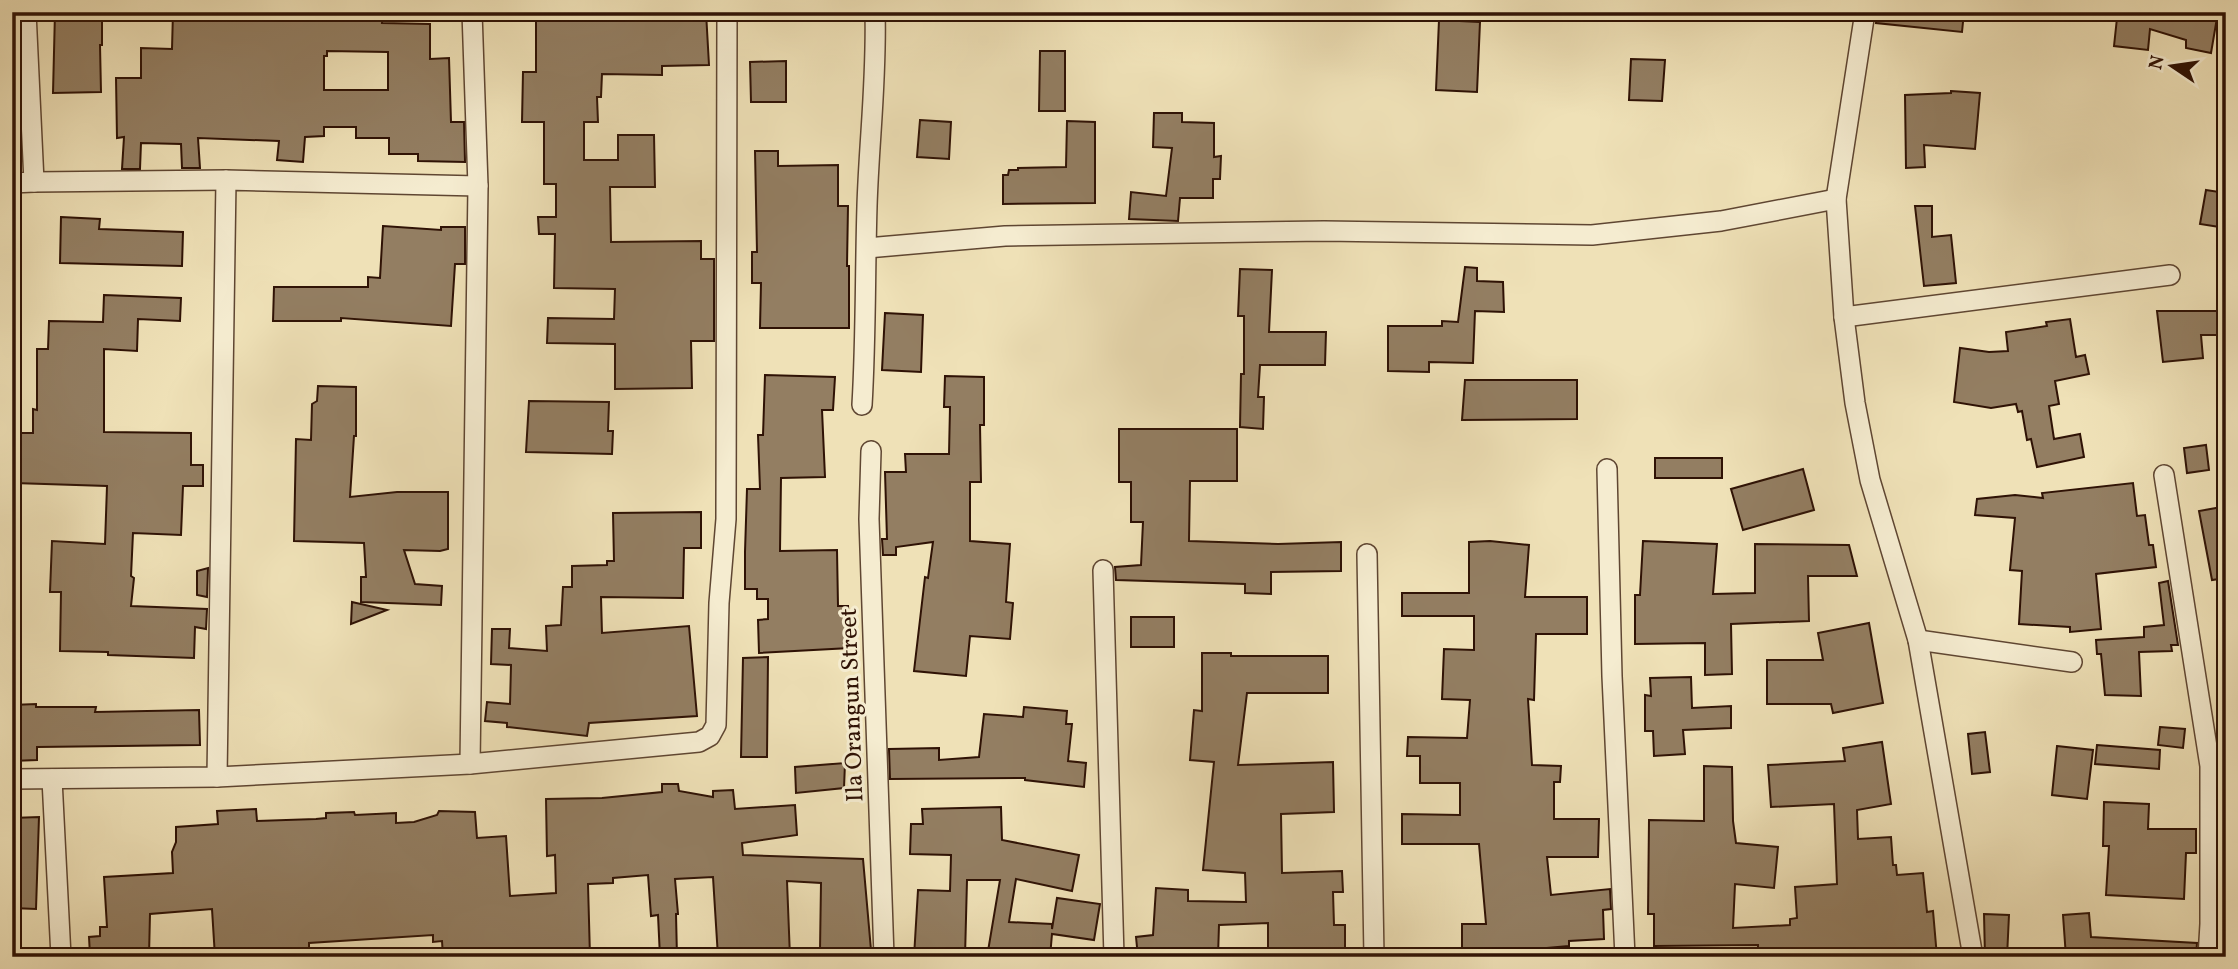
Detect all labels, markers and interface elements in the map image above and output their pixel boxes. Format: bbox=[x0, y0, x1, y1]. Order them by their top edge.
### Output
north arrow bbox=[2136, 32, 2206, 102]
text: N bbox=[2143, 53, 2172, 72]
street label: Ila Orangun Street bbox=[833, 607, 873, 803]

